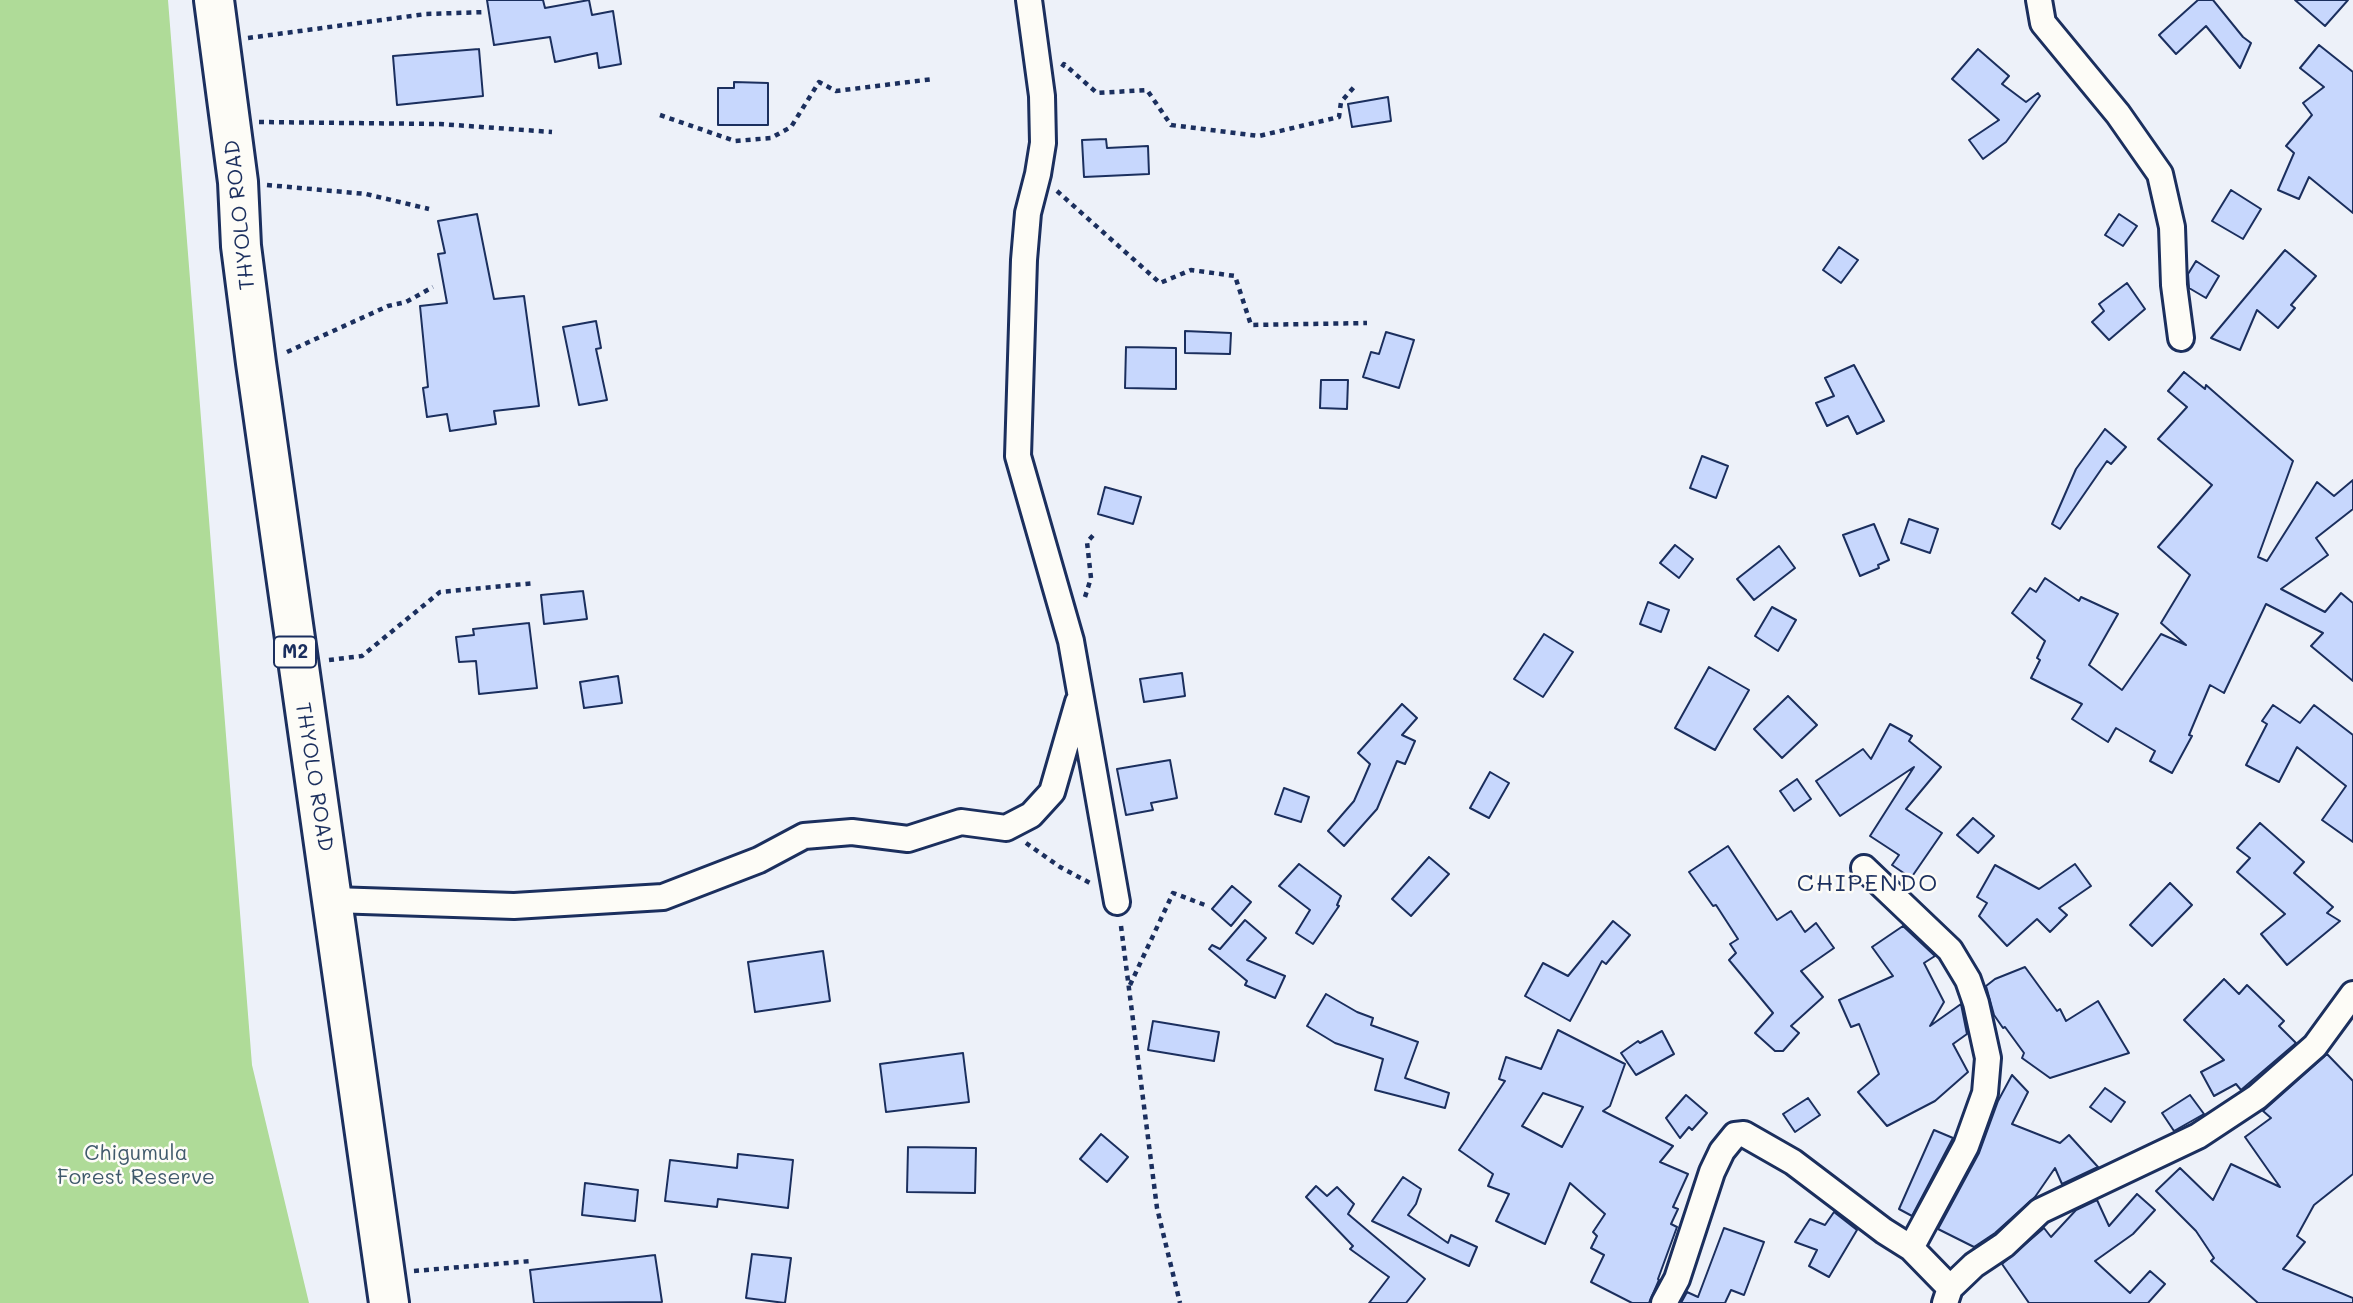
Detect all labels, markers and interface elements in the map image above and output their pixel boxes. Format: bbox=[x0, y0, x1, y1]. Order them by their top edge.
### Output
street label: THYOLO ROAD bbox=[220, 139, 260, 291]
road number: M2 bbox=[274, 636, 316, 667]
street label: THYOLO ROAD bbox=[290, 701, 338, 853]
district label: CHIPENDO bbox=[1798, 870, 1938, 898]
park label: Chigumula Forest Reserve bbox=[57, 1141, 215, 1191]

